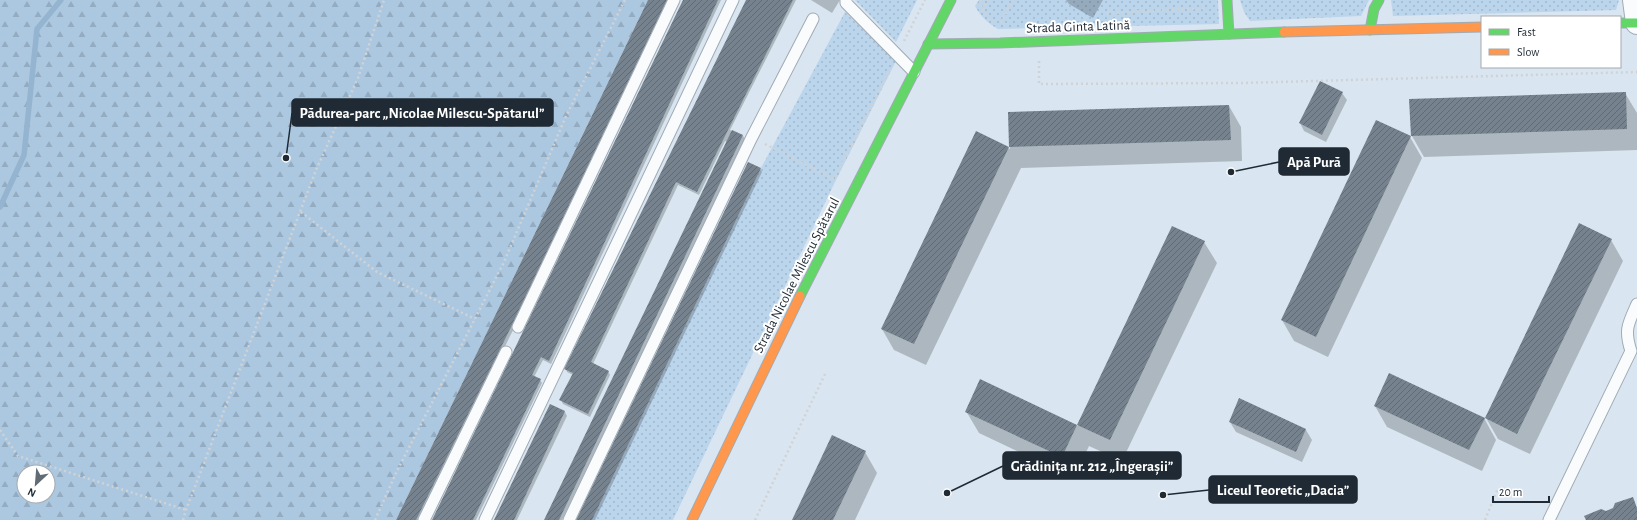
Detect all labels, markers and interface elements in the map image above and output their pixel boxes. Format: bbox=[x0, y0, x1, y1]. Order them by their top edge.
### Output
legend bbox=[1481, 16, 1621, 68]
street label: Strada Ginta Latină bbox=[1026, 18, 1131, 36]
text: Fast bbox=[1517, 26, 1536, 38]
text: Slow bbox=[1517, 46, 1539, 58]
callout: Pădurea-parc „Nicolae Milescu-Spătarul” bbox=[292, 99, 553, 126]
text: Pădurea-parc „Nicolae Milescu-Spătarul” bbox=[300, 106, 545, 121]
callout: Apă Pură bbox=[1279, 148, 1349, 175]
text: Apă Pură bbox=[1287, 155, 1341, 170]
street label: Strada Nicolae Milescu Spătarul bbox=[752, 196, 842, 355]
callout: Grădinița nr. 212 „Îngerașii” bbox=[1003, 452, 1181, 479]
text: Grădinița nr. 212 „Îngerașii” bbox=[1011, 458, 1174, 475]
north arrow bbox=[16, 464, 56, 504]
callout: Liceul Teoretic „Dacia” bbox=[1209, 476, 1357, 503]
scale bar bbox=[1493, 478, 1549, 504]
text: Liceul Teoretic „Dacia” bbox=[1217, 483, 1350, 498]
text: N bbox=[26, 486, 38, 499]
text: 20 m bbox=[1499, 486, 1522, 498]

